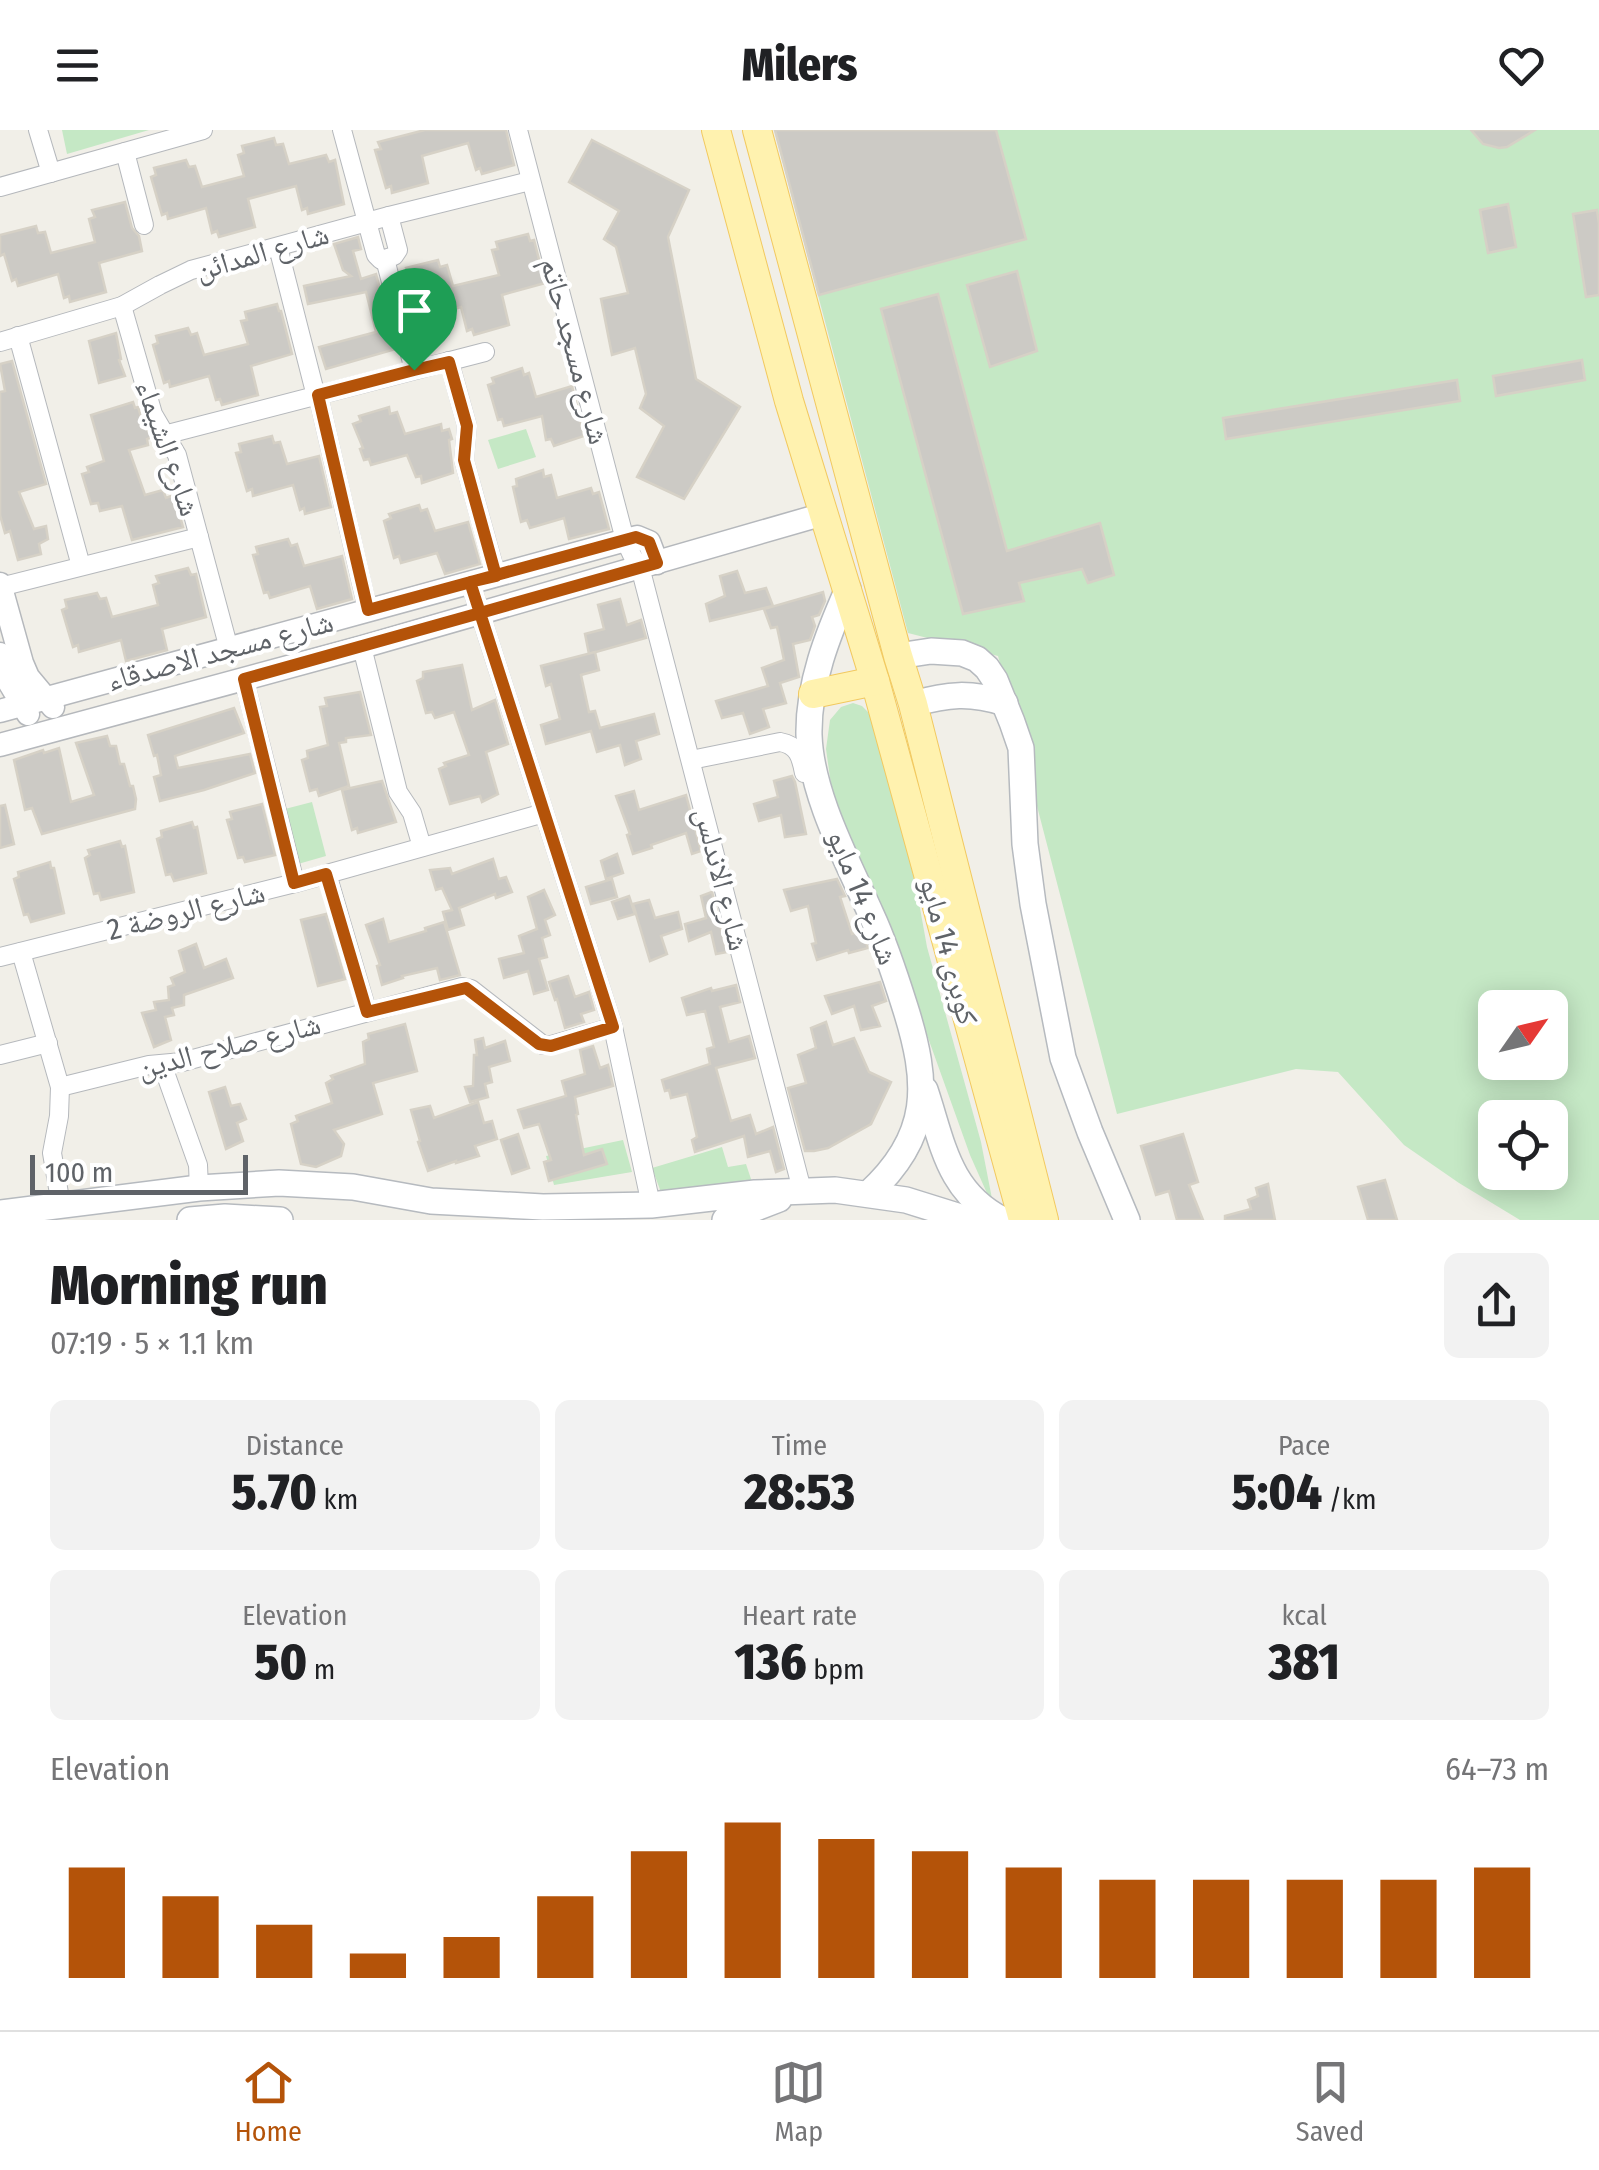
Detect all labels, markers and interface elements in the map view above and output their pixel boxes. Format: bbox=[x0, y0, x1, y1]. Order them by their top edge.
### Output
icon: menu bbox=[50, 38, 105, 93]
text: Milers bbox=[742, 38, 857, 92]
icon: heart bbox=[1494, 38, 1549, 93]
street label: شارع المدائن bbox=[191, 216, 333, 289]
street label: شارع مسجد حاتم bbox=[531, 254, 617, 449]
pin bbox=[372, 268, 457, 371]
icon: arrive bbox=[387, 283, 442, 338]
street label: شارع الشيماء bbox=[127, 375, 208, 521]
street label: شارع مسجد الاصدقاء bbox=[103, 604, 337, 699]
street label: شارع الاندلس bbox=[686, 804, 757, 954]
street label: شارع 14 مايو bbox=[819, 824, 906, 970]
street label: كوبرى 14 مايو bbox=[912, 873, 986, 1029]
street label: شارع الروضة 2 bbox=[103, 874, 269, 949]
north arrow bbox=[1478, 990, 1568, 1080]
map controls bbox=[1478, 990, 1568, 1190]
street label: شارع صلاح الدين bbox=[134, 1006, 325, 1087]
button: locate bbox=[1478, 1100, 1568, 1190]
scale bar bbox=[30, 1150, 248, 1194]
text: 100 m bbox=[45, 1156, 113, 1189]
text: Morning run bbox=[50, 1253, 328, 1319]
button: share bbox=[1444, 1253, 1549, 1358]
text: 07:19 · 5 × 1.1 km bbox=[50, 1324, 254, 1362]
text: Distance bbox=[246, 1429, 344, 1462]
text: Time bbox=[772, 1429, 827, 1462]
text: Pace bbox=[1278, 1429, 1330, 1462]
text: 5.70 bbox=[231, 1462, 317, 1522]
text: 28:53 bbox=[744, 1462, 855, 1522]
text: 5:04 bbox=[1232, 1462, 1322, 1522]
text: km bbox=[317, 1483, 358, 1516]
text: /km bbox=[1322, 1483, 1377, 1516]
text: Elevation bbox=[242, 1599, 348, 1632]
text: Heart rate bbox=[742, 1599, 857, 1632]
text: kcal bbox=[1281, 1599, 1327, 1632]
text: 50 bbox=[254, 1632, 307, 1692]
text: 136 bbox=[734, 1632, 807, 1692]
text: 381 bbox=[1268, 1632, 1340, 1692]
text: m bbox=[307, 1653, 335, 1686]
text: bpm bbox=[807, 1653, 865, 1686]
text: Elevation bbox=[50, 1750, 170, 1788]
text: 64–73 m bbox=[1445, 1750, 1549, 1788]
tab: Home bbox=[235, 2055, 302, 2148]
tab: Map bbox=[771, 2055, 826, 2148]
tab: Saved bbox=[1296, 2055, 1364, 2148]

